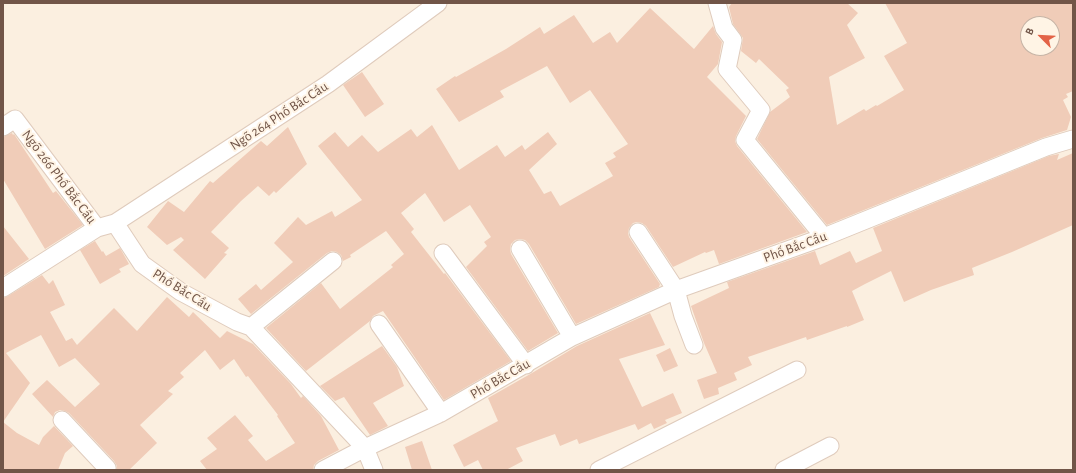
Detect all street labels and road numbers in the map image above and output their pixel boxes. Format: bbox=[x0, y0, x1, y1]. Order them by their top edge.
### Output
street label: Ngõ 264 Phố Bắc Cầu bbox=[227, 78, 331, 154]
street label: Ngõ 266 Phố Bắc Cầu bbox=[18, 127, 100, 227]
street label: Phố Bắc Cầu bbox=[761, 228, 829, 266]
street label: Phố Bắc Cầu bbox=[149, 265, 215, 315]
street label: Phố Bắc Cầu bbox=[467, 355, 533, 403]

